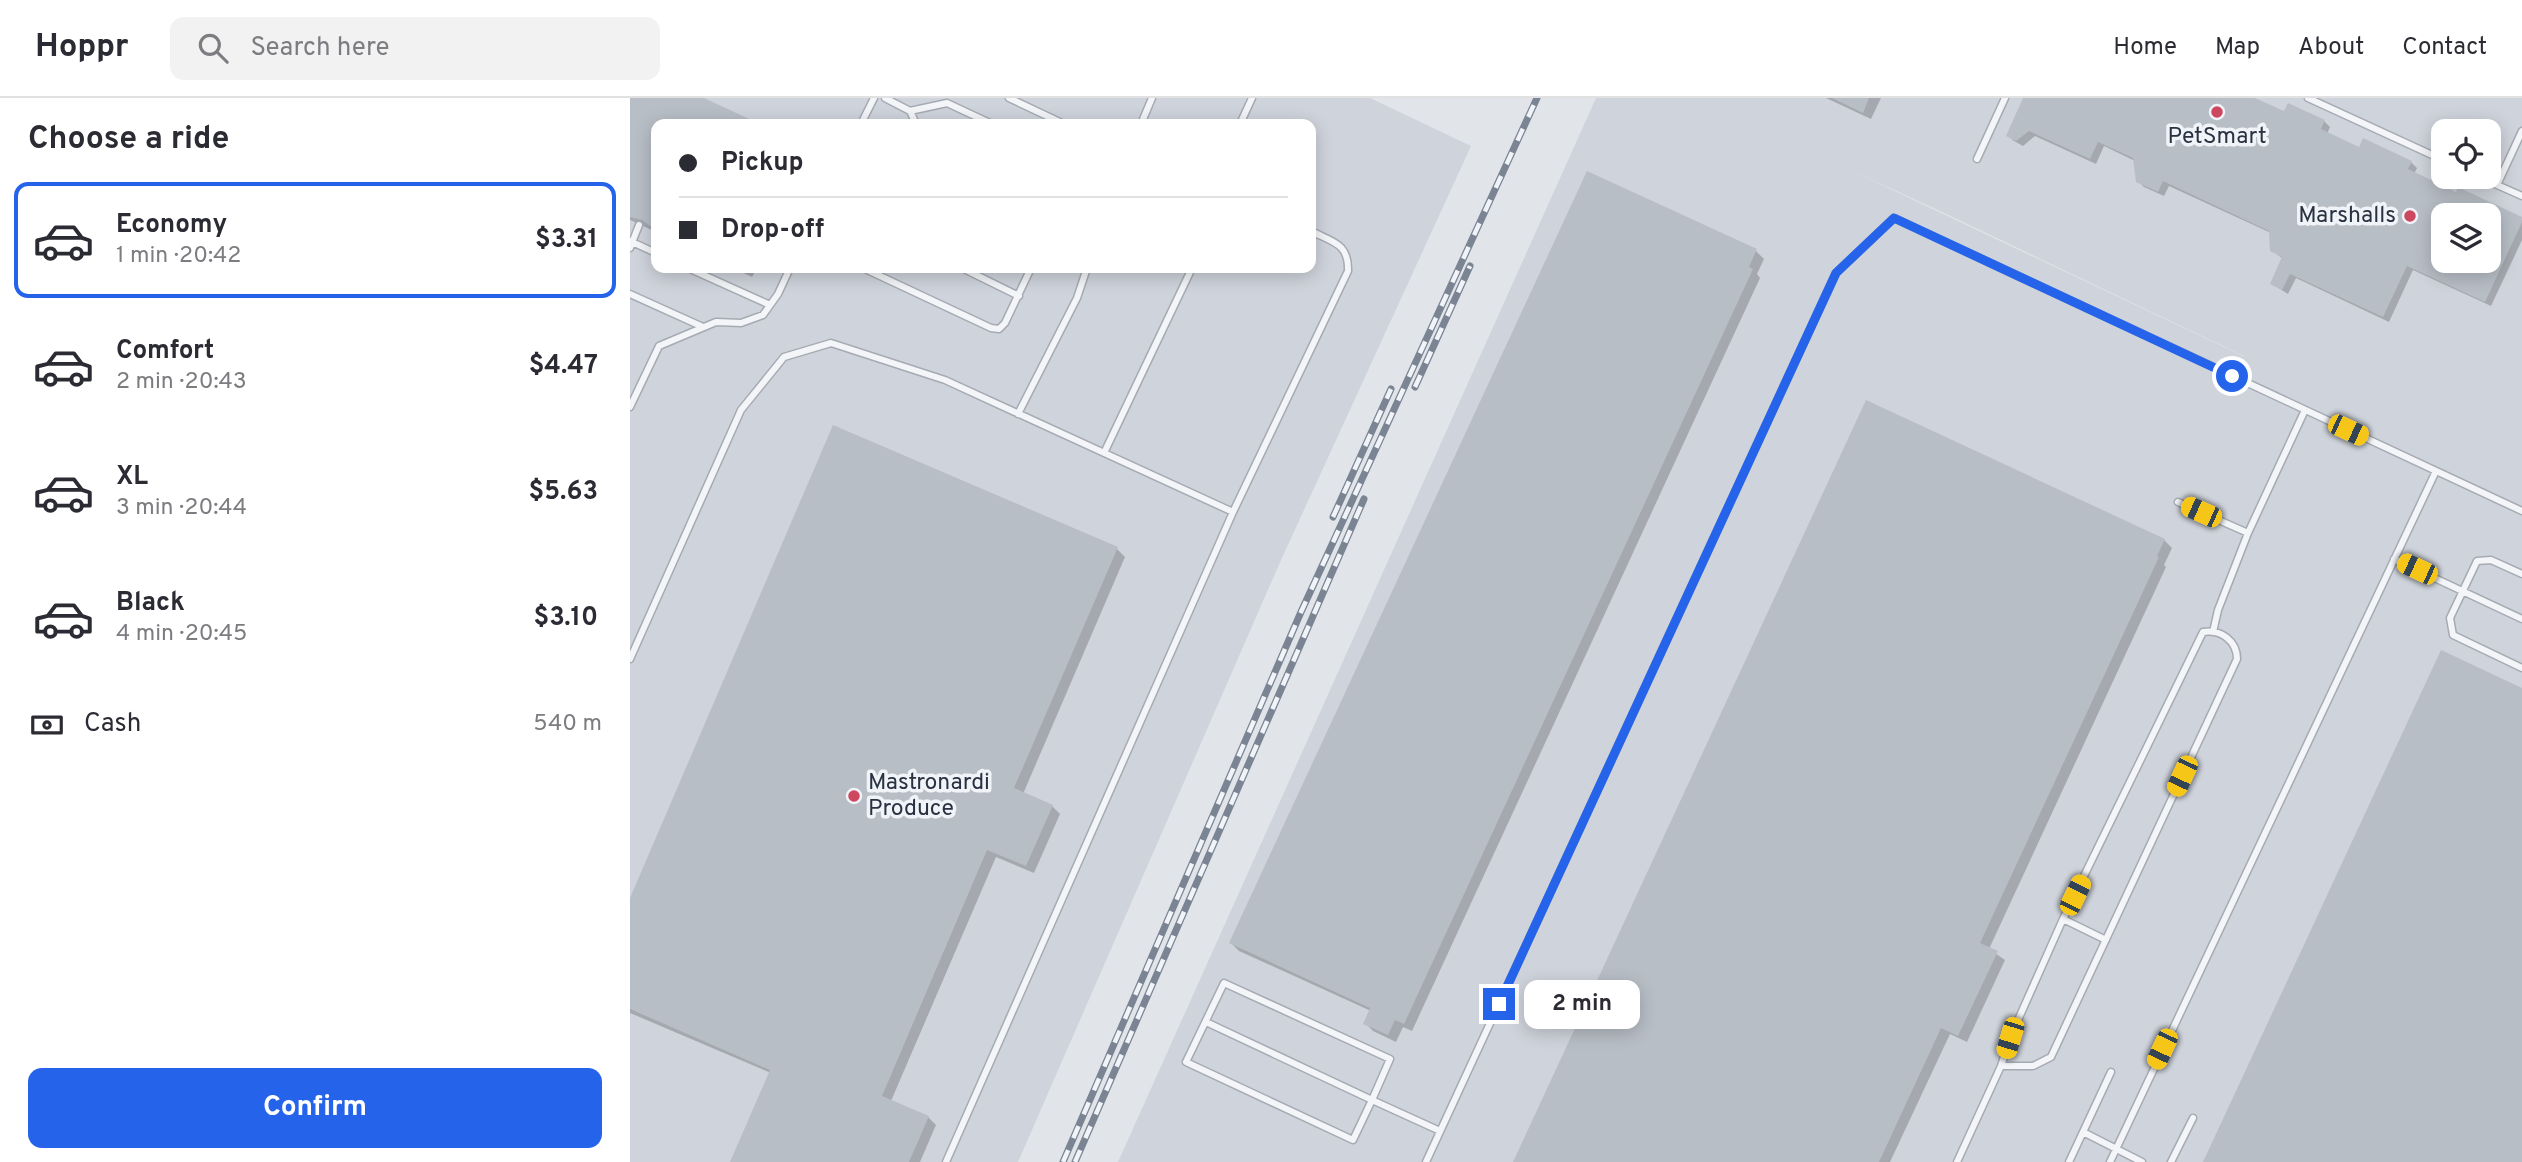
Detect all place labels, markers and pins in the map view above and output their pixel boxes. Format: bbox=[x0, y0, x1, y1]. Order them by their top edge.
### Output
marker: PetSmart bbox=[2209, 104, 2225, 120]
place label: PetSmart bbox=[2167, 123, 2267, 152]
place label: Marshalls bbox=[2298, 202, 2396, 231]
marker: Marshalls bbox=[2402, 208, 2418, 224]
place label: Mastronardi Produce bbox=[868, 769, 990, 824]
marker: Mastronardi Produce bbox=[846, 788, 862, 804]

